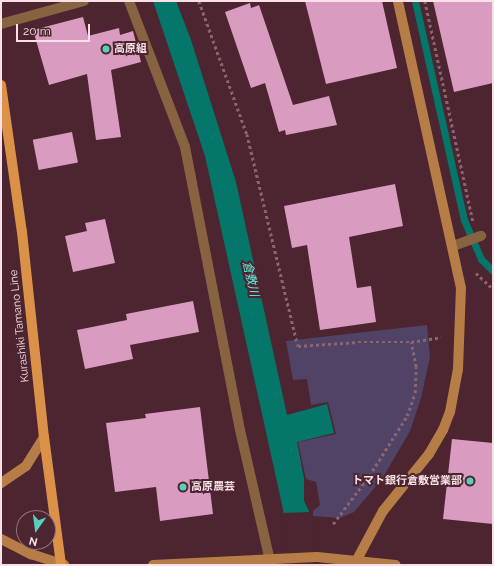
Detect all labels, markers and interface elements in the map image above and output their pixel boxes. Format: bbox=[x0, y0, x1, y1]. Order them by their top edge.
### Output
scale bar bbox=[18, 16, 92, 42]
text: 20 m bbox=[23, 24, 51, 38]
place label: 高原組 bbox=[114, 42, 147, 56]
marker: 高原組 bbox=[101, 44, 111, 54]
water label: 倉敷川 bbox=[239, 260, 261, 298]
street label: Kurashiki Tamano Line bbox=[8, 269, 32, 383]
place label: トマト銀行倉敷営業部 bbox=[352, 474, 462, 488]
marker: トマト銀行倉敷営業部 bbox=[465, 476, 475, 486]
place label: 高原農芸 bbox=[191, 480, 235, 494]
marker: 高原農芸 bbox=[178, 482, 188, 492]
north arrow bbox=[16, 510, 56, 550]
text: N bbox=[28, 534, 39, 548]

